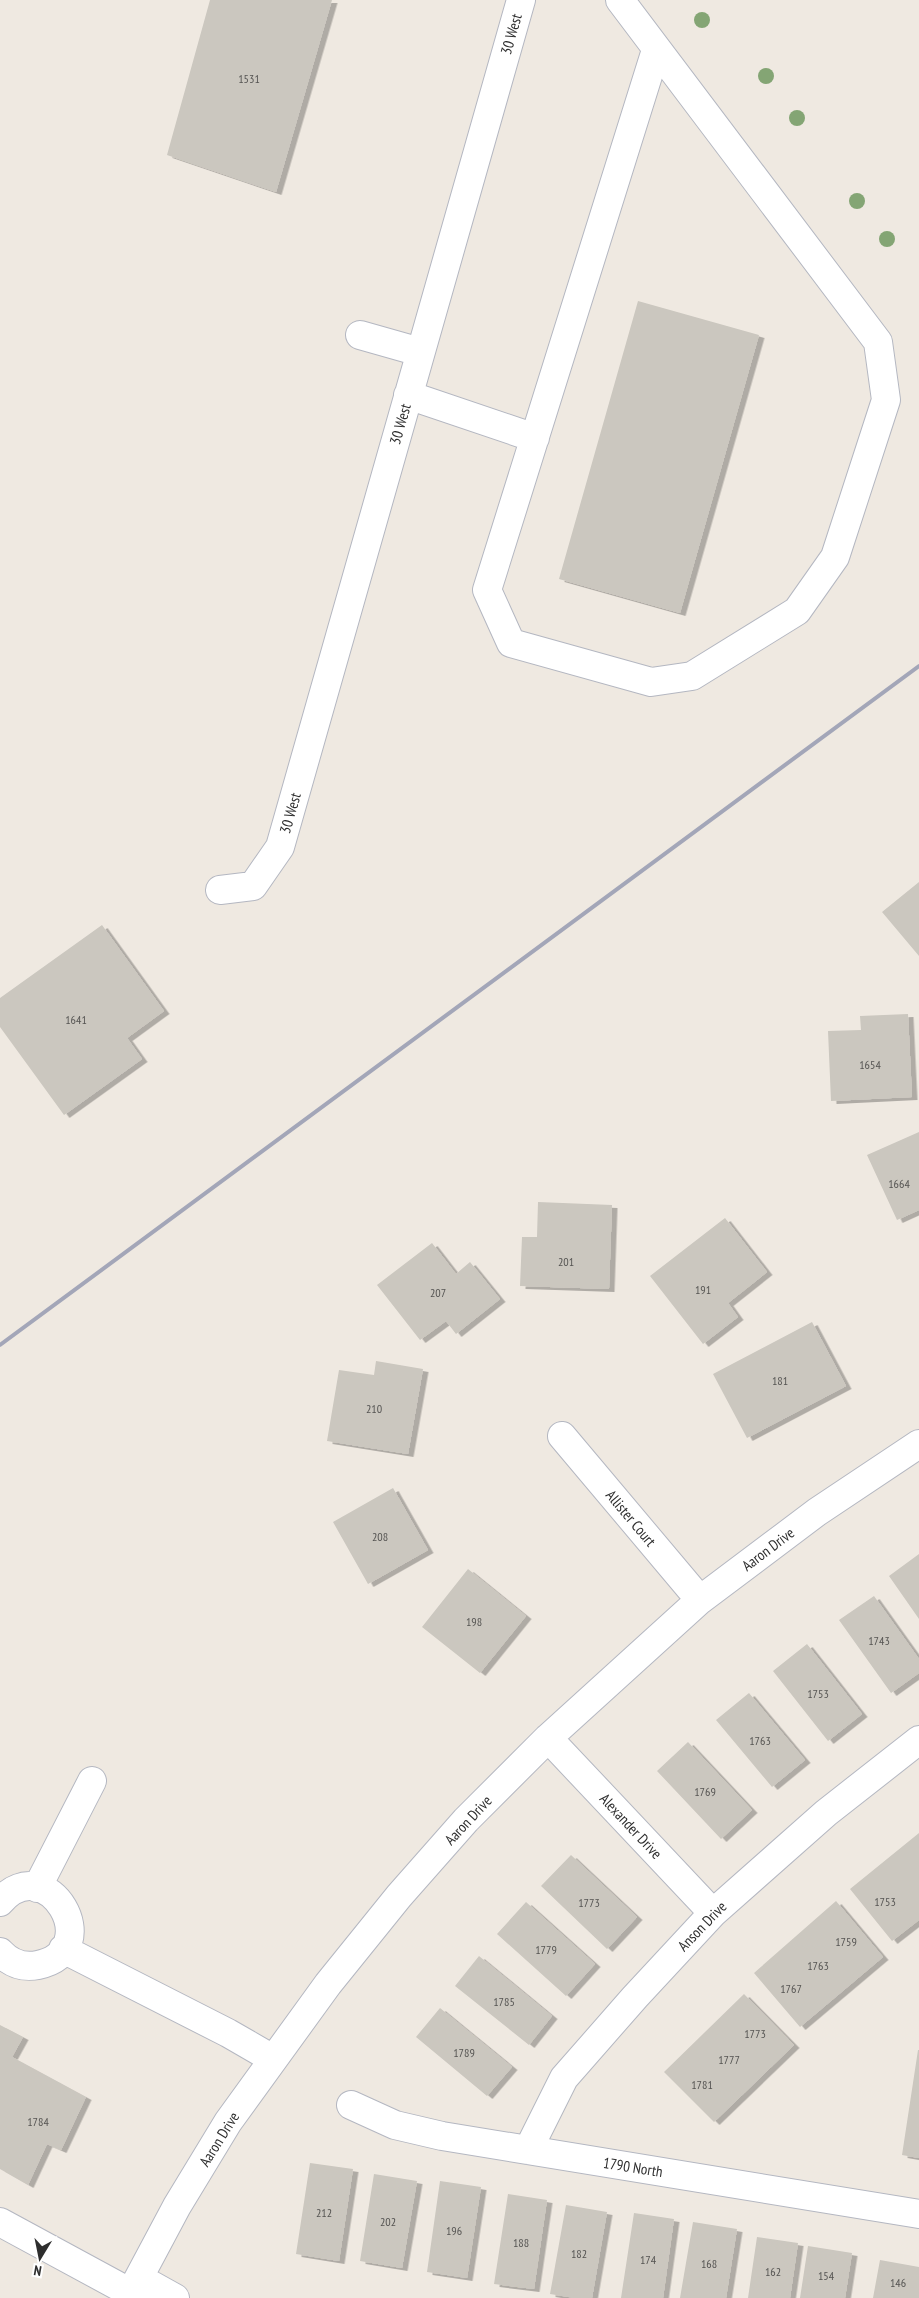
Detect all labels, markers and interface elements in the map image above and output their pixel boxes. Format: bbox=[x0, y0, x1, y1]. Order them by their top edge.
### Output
street label: 30 West bbox=[496, 11, 526, 57]
house number: 1531 bbox=[238, 71, 260, 86]
street label: 30 West bbox=[385, 401, 415, 447]
street label: 30 West bbox=[275, 790, 305, 836]
house number: 1641 bbox=[65, 1012, 87, 1027]
house number: 1654 bbox=[859, 1057, 881, 1072]
house number: 1664 bbox=[888, 1176, 910, 1191]
house number: 201 bbox=[558, 1254, 574, 1269]
house number: 191 bbox=[695, 1282, 711, 1297]
house number: 207 bbox=[430, 1285, 446, 1300]
house number: 181 bbox=[772, 1373, 788, 1388]
house number: 210 bbox=[366, 1401, 382, 1416]
street label: Allister Court bbox=[602, 1486, 660, 1550]
street label: Aaron Drive bbox=[738, 1523, 798, 1575]
house number: 208 bbox=[372, 1529, 388, 1544]
house number: 198 bbox=[466, 1614, 482, 1629]
house number: 1743 bbox=[868, 1633, 890, 1648]
house number: 1753 bbox=[807, 1686, 829, 1701]
house number: 1763 bbox=[749, 1733, 771, 1748]
house number: 1769 bbox=[694, 1784, 716, 1799]
street label: Alexander Drive bbox=[596, 1789, 666, 1863]
street label: Aaron Drive bbox=[440, 1791, 496, 1849]
house number: 1753 bbox=[874, 1894, 896, 1909]
house number: 1773 bbox=[578, 1895, 600, 1910]
street label: Anson Drive bbox=[674, 1897, 730, 1955]
house number: 1759 bbox=[835, 1934, 857, 1949]
house number: 1779 bbox=[535, 1942, 557, 1957]
house number: 1763 bbox=[807, 1958, 829, 1973]
house number: 1767 bbox=[780, 1981, 802, 1996]
house number: 1785 bbox=[493, 1994, 515, 2009]
house number: 1773 bbox=[744, 2026, 766, 2041]
house number: 1789 bbox=[453, 2045, 475, 2060]
house number: 1777 bbox=[718, 2052, 740, 2067]
house number: 1781 bbox=[691, 2077, 713, 2092]
street label: Aaron Drive bbox=[195, 2108, 243, 2170]
house number: 1784 bbox=[27, 2114, 49, 2129]
street label: 1790 North bbox=[602, 2153, 664, 2181]
house number: 212 bbox=[316, 2205, 332, 2220]
house number: 202 bbox=[380, 2214, 396, 2229]
house number: 196 bbox=[446, 2223, 462, 2238]
north arrow bbox=[15, 2233, 65, 2283]
house number: 188 bbox=[513, 2235, 529, 2250]
house number: 182 bbox=[571, 2246, 587, 2261]
house number: 174 bbox=[640, 2252, 657, 2267]
house number: 168 bbox=[701, 2256, 717, 2271]
text: N bbox=[32, 2261, 43, 2280]
house number: 162 bbox=[765, 2264, 781, 2279]
house number: 154 bbox=[818, 2268, 835, 2283]
house number: 146 bbox=[890, 2275, 906, 2290]

